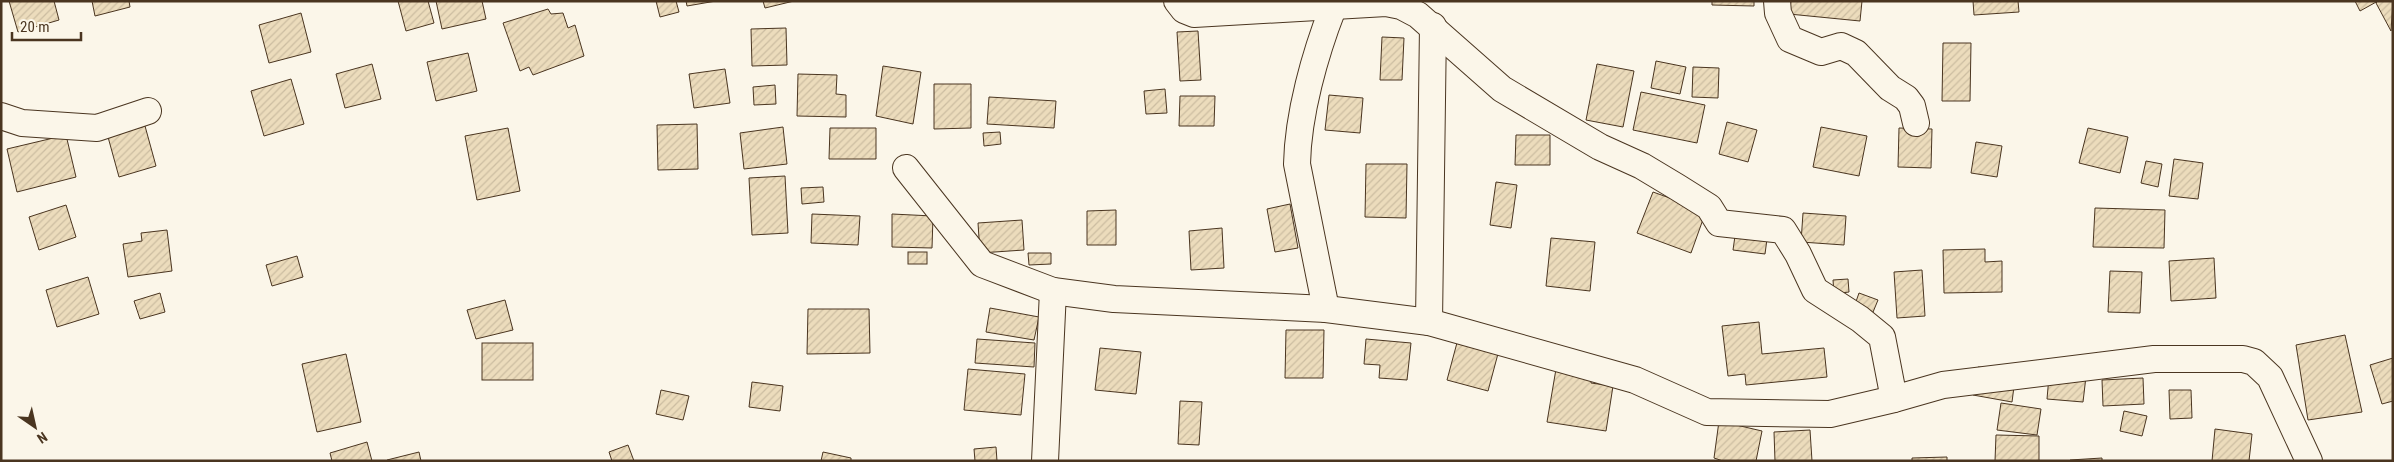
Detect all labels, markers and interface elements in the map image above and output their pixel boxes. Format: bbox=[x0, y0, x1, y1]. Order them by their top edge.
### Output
scale bar bbox=[12, 10, 81, 42]
text: 20 m bbox=[20, 18, 50, 36]
north arrow bbox=[10, 402, 60, 452]
text: N bbox=[34, 429, 50, 447]

